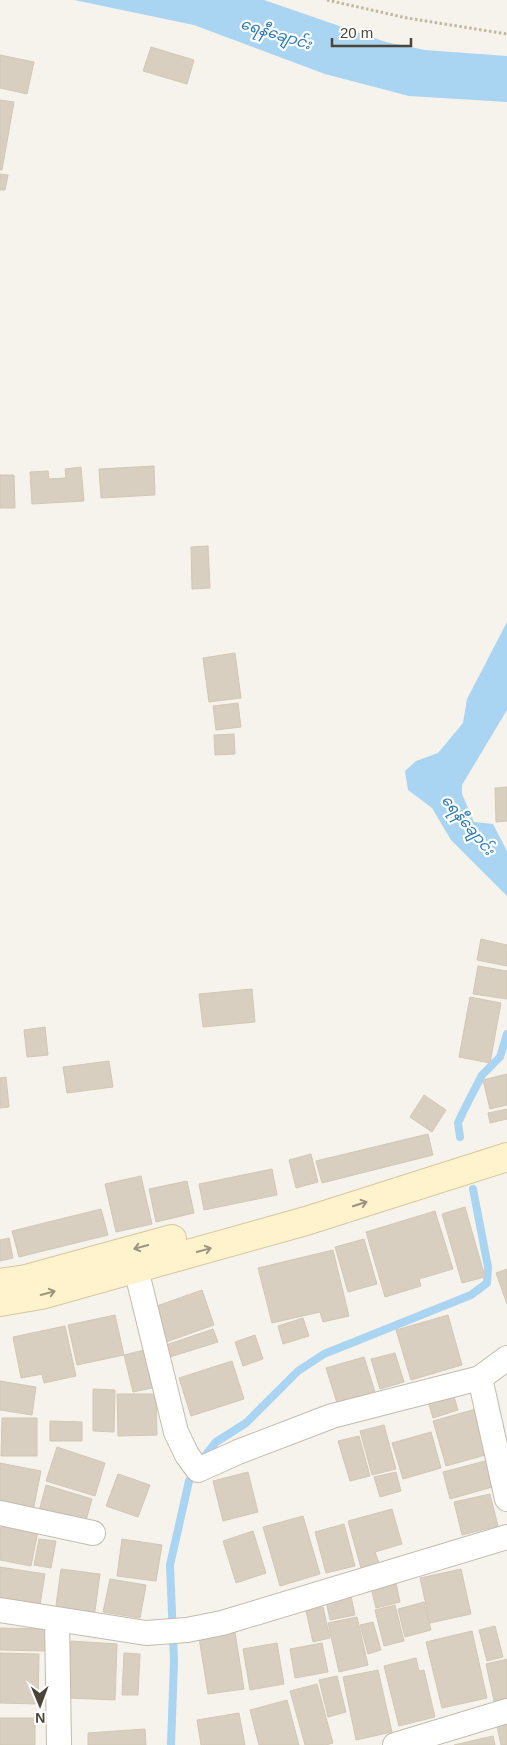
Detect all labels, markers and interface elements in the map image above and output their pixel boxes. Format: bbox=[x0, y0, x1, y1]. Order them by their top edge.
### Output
water label: ရေနီချောင်း bbox=[237, 13, 315, 56]
scale bar bbox=[332, 15, 411, 47]
text: 20 m bbox=[340, 24, 373, 41]
water label: ရေနီချောင်း bbox=[435, 790, 500, 861]
one-way arrow bbox=[352, 1199, 368, 1208]
one-way arrow bbox=[134, 1243, 150, 1253]
one-way arrow bbox=[196, 1244, 212, 1254]
one-way arrow bbox=[40, 1288, 56, 1298]
north arrow bbox=[15, 1680, 65, 1730]
text: N bbox=[35, 1710, 45, 1726]

